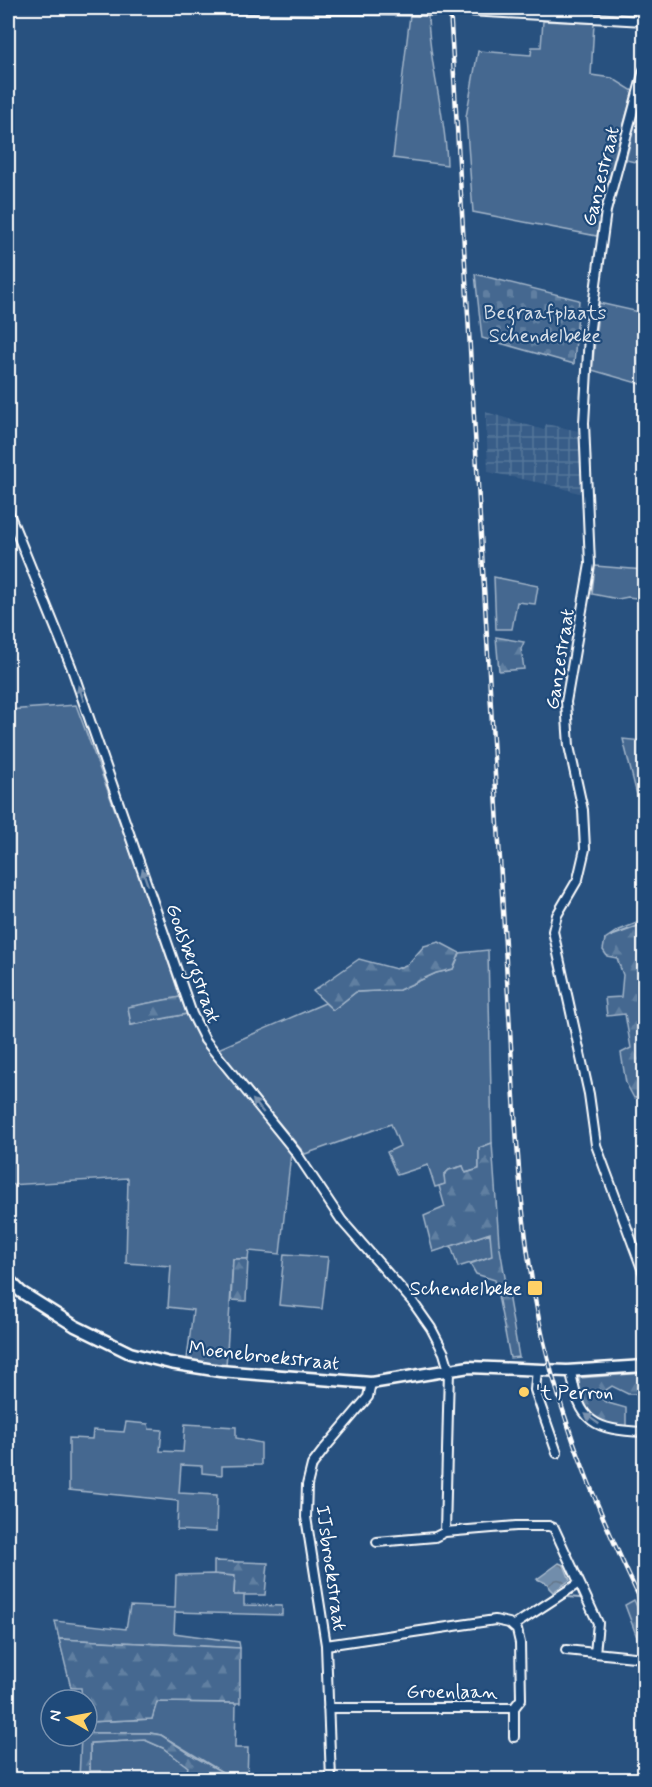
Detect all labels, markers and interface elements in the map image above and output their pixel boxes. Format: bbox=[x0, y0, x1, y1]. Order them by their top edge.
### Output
street label: Ganzestraat bbox=[576, 124, 627, 229]
park label: Begraafplaats Schendelbeke bbox=[484, 300, 607, 350]
street label: Ganzestraat bbox=[539, 607, 582, 712]
one-way arrow bbox=[75, 684, 85, 702]
one-way arrow bbox=[139, 868, 149, 886]
street label: Godsbergstraat bbox=[157, 900, 227, 1028]
one-way arrow bbox=[253, 1098, 265, 1113]
place label: Schendelbeke bbox=[410, 1276, 522, 1303]
marker: Schendelbeke bbox=[526, 1279, 544, 1297]
street label: Moenebroekstraat bbox=[187, 1335, 341, 1378]
place label: 't Perron bbox=[536, 1380, 613, 1407]
marker: 't Perron bbox=[517, 1385, 531, 1399]
one-way arrow bbox=[585, 1413, 601, 1425]
street label: IJsbroekstraat bbox=[308, 1504, 353, 1633]
street label: Groenlaan bbox=[406, 1679, 498, 1706]
north arrow bbox=[39, 1688, 99, 1748]
text: N bbox=[44, 1709, 67, 1723]

